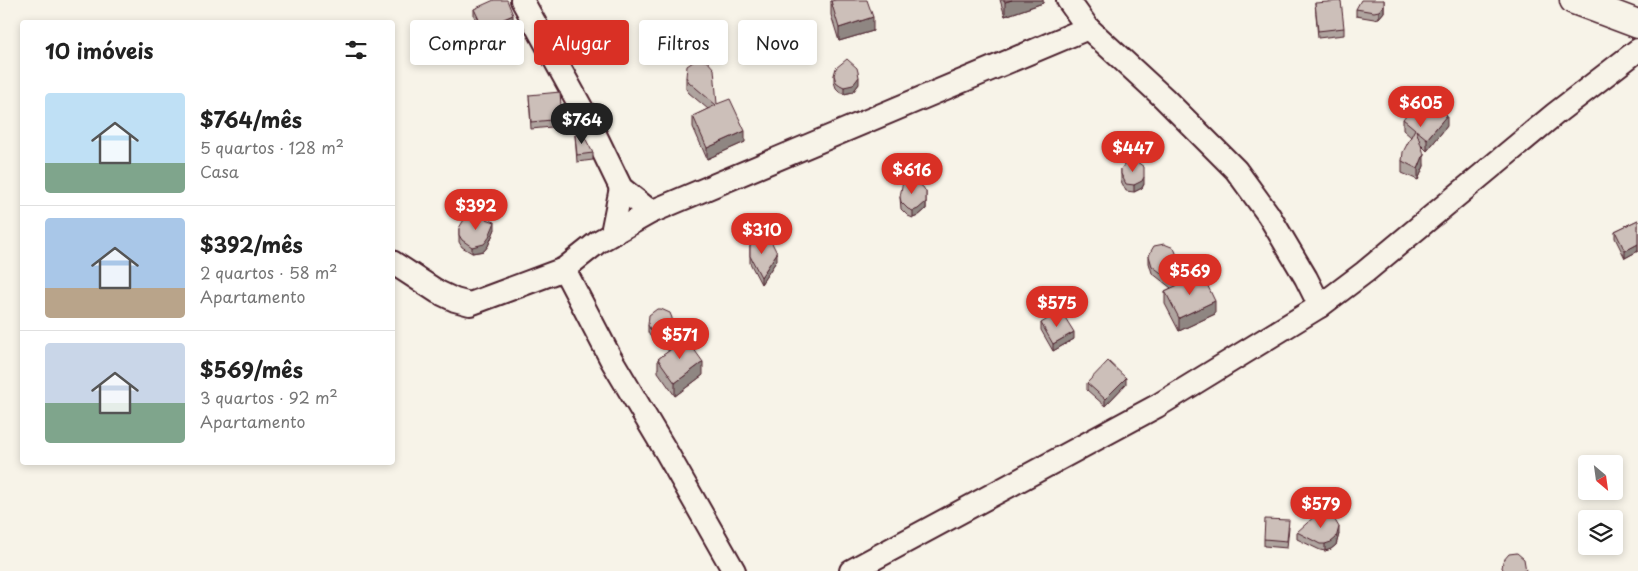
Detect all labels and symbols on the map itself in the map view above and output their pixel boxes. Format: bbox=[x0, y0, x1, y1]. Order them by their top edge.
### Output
pin: $605 bbox=[1391, 86, 1451, 128]
pin: $764 bbox=[552, 102, 612, 145]
pin: $447 bbox=[1103, 130, 1163, 173]
pin: $616 bbox=[882, 152, 942, 195]
pin: $392 bbox=[446, 188, 506, 231]
pin: $310 bbox=[732, 212, 792, 255]
pin: $569 bbox=[1160, 254, 1220, 296]
pin: $575 bbox=[1027, 286, 1087, 328]
pin: $571 bbox=[650, 318, 710, 360]
north arrow bbox=[1578, 455, 1622, 500]
pin: $579 bbox=[1291, 486, 1351, 529]

